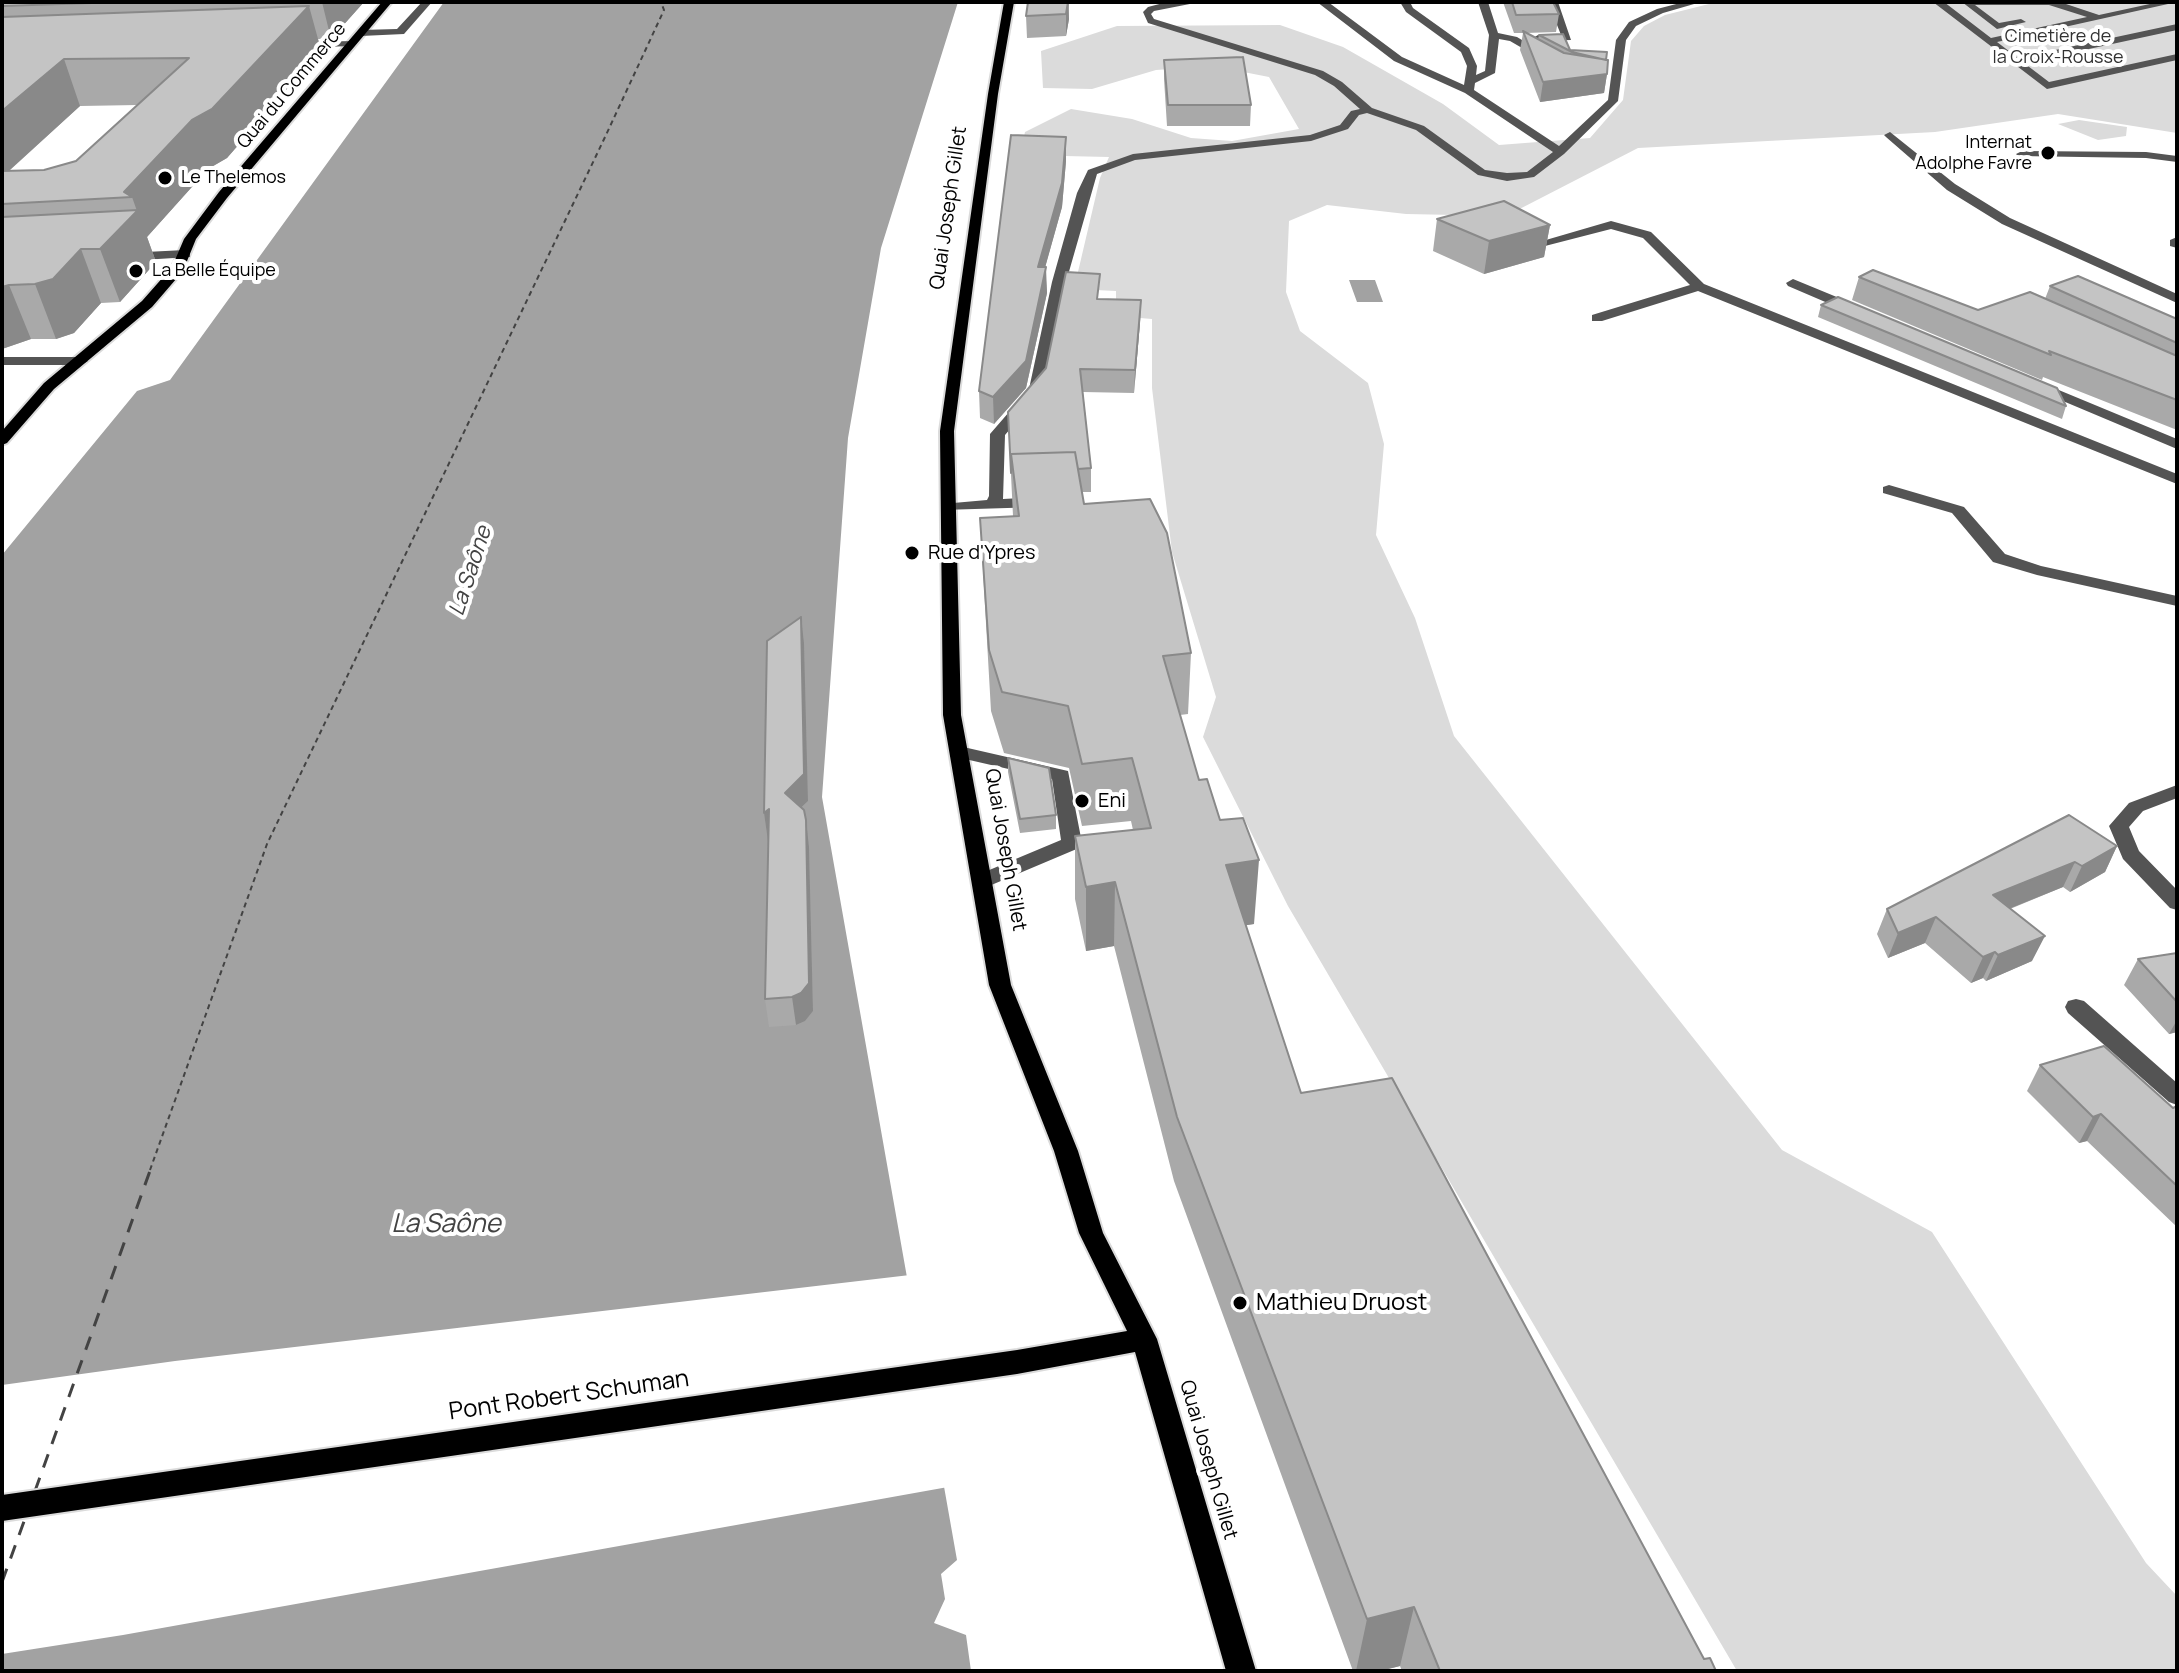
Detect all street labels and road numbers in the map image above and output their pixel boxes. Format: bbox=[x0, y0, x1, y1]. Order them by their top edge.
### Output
street label: Quai du Commerce bbox=[233, 19, 351, 153]
street label: Quai Joseph Gillet bbox=[926, 125, 972, 291]
street label: Quai Joseph Gillet bbox=[979, 767, 1031, 933]
street label: Pont Robert Schuman bbox=[447, 1365, 691, 1427]
street label: Quai Joseph Gillet bbox=[1174, 1378, 1242, 1542]

